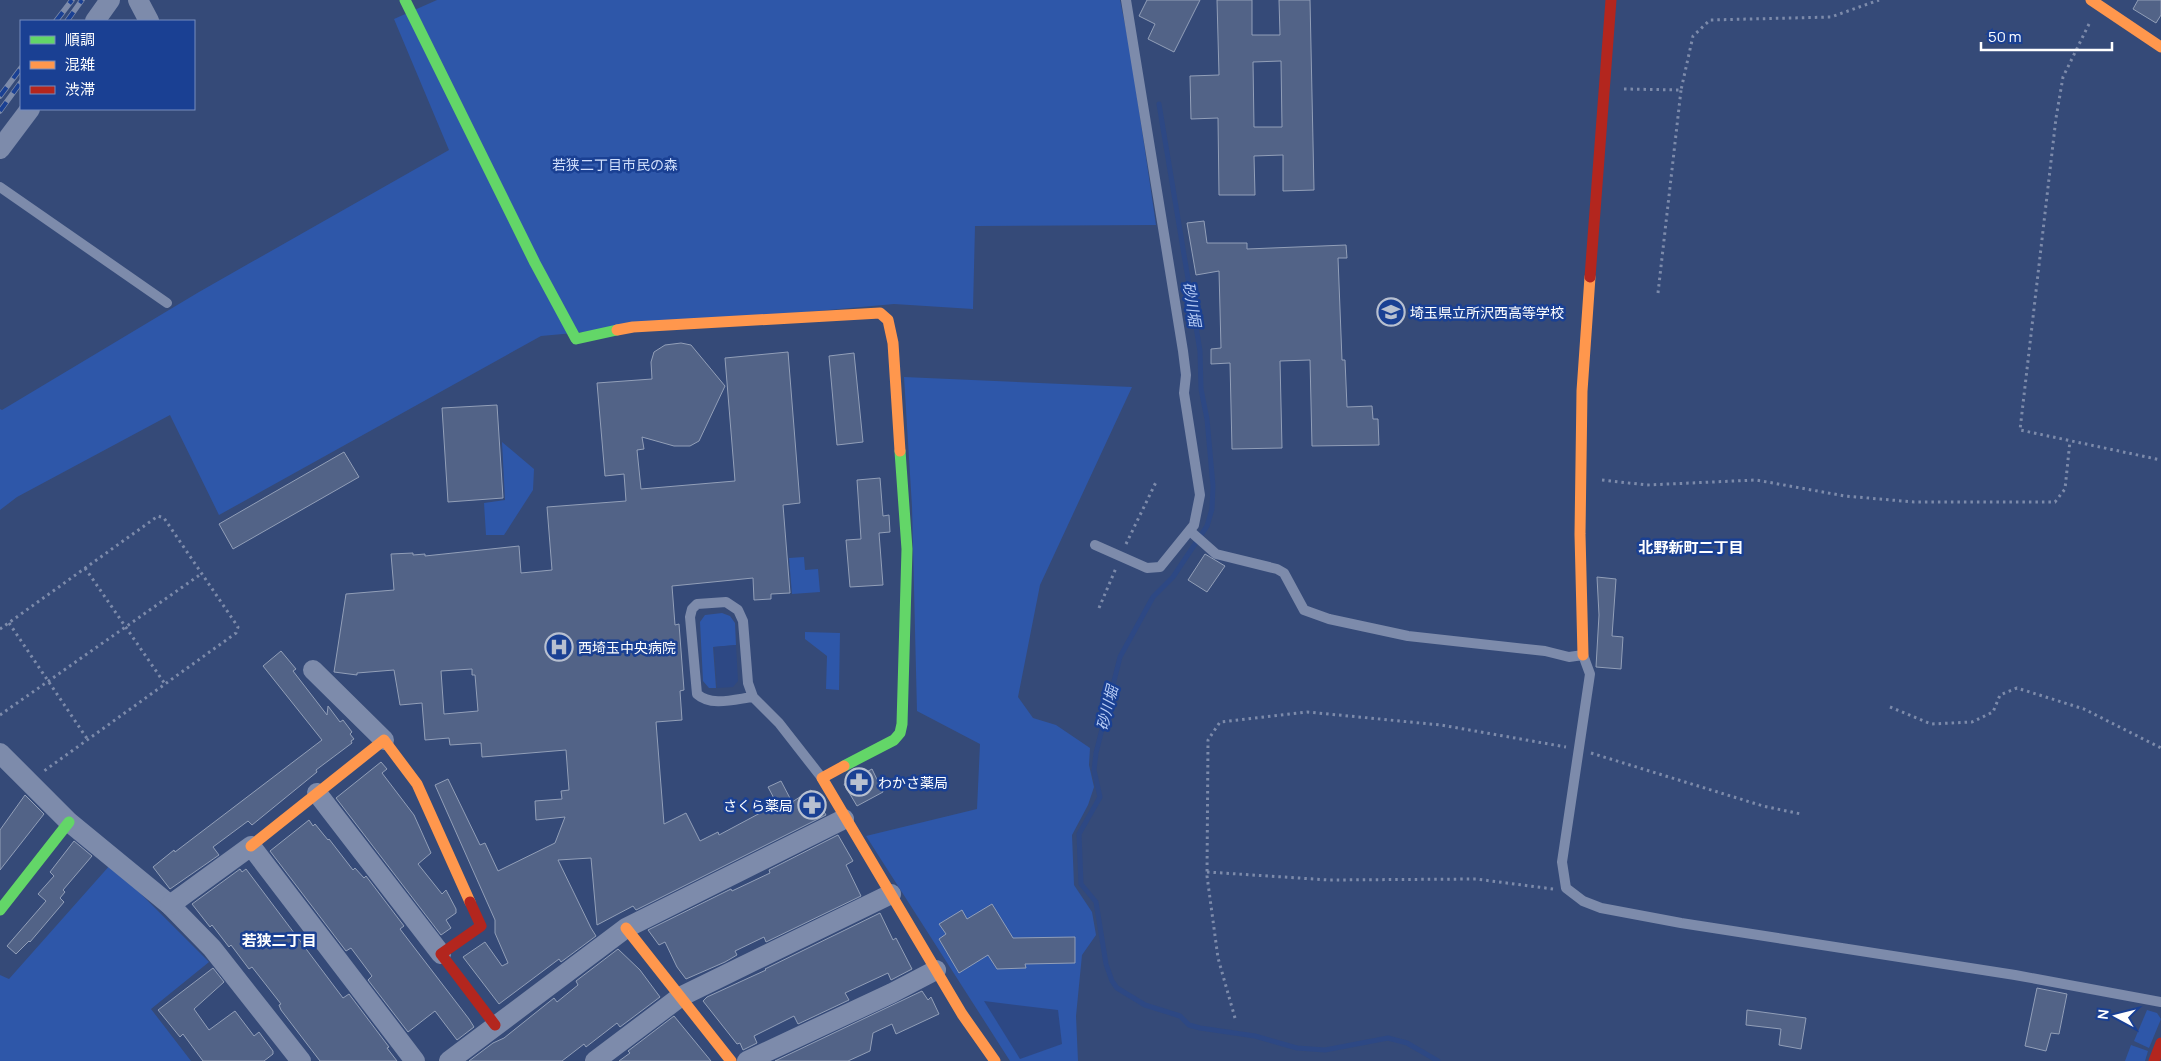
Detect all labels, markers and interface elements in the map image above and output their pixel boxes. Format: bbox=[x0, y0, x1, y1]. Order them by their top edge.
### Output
legend bbox=[20, 20, 195, 110]
scale bar bbox=[1981, 20, 2112, 52]
text: 50 m bbox=[1988, 26, 2022, 47]
text: 順調 bbox=[65, 29, 95, 50]
text: 混雑 bbox=[65, 54, 95, 75]
text: 渋滞 bbox=[65, 79, 95, 100]
park label: 若狭二丁目市民の森 bbox=[552, 155, 678, 174]
water label: 砂川堀 bbox=[1178, 280, 1206, 330]
school or university icon: 埼玉県立所沢西高等学校 bbox=[1376, 297, 1406, 327]
place label: 埼玉県立所沢西高等学校 bbox=[1410, 303, 1564, 322]
district label: 北野新町二丁目 bbox=[1638, 537, 1744, 558]
hospital icon: 西埼玉中央病院 bbox=[544, 632, 574, 662]
place label: 西埼玉中央病院 bbox=[578, 638, 676, 657]
water label: 砂川堀 bbox=[1091, 682, 1123, 732]
pharmacy icon: わかさ薬局 bbox=[844, 767, 874, 797]
place label: わかさ薬局 bbox=[878, 773, 948, 792]
pharmacy icon: さくら薬局 bbox=[797, 790, 827, 820]
place label: さくら薬局 bbox=[723, 796, 793, 815]
district label: 若狭二丁目 bbox=[241, 930, 317, 951]
north arrow bbox=[2091, 991, 2141, 1041]
text: N bbox=[2093, 1008, 2113, 1021]

